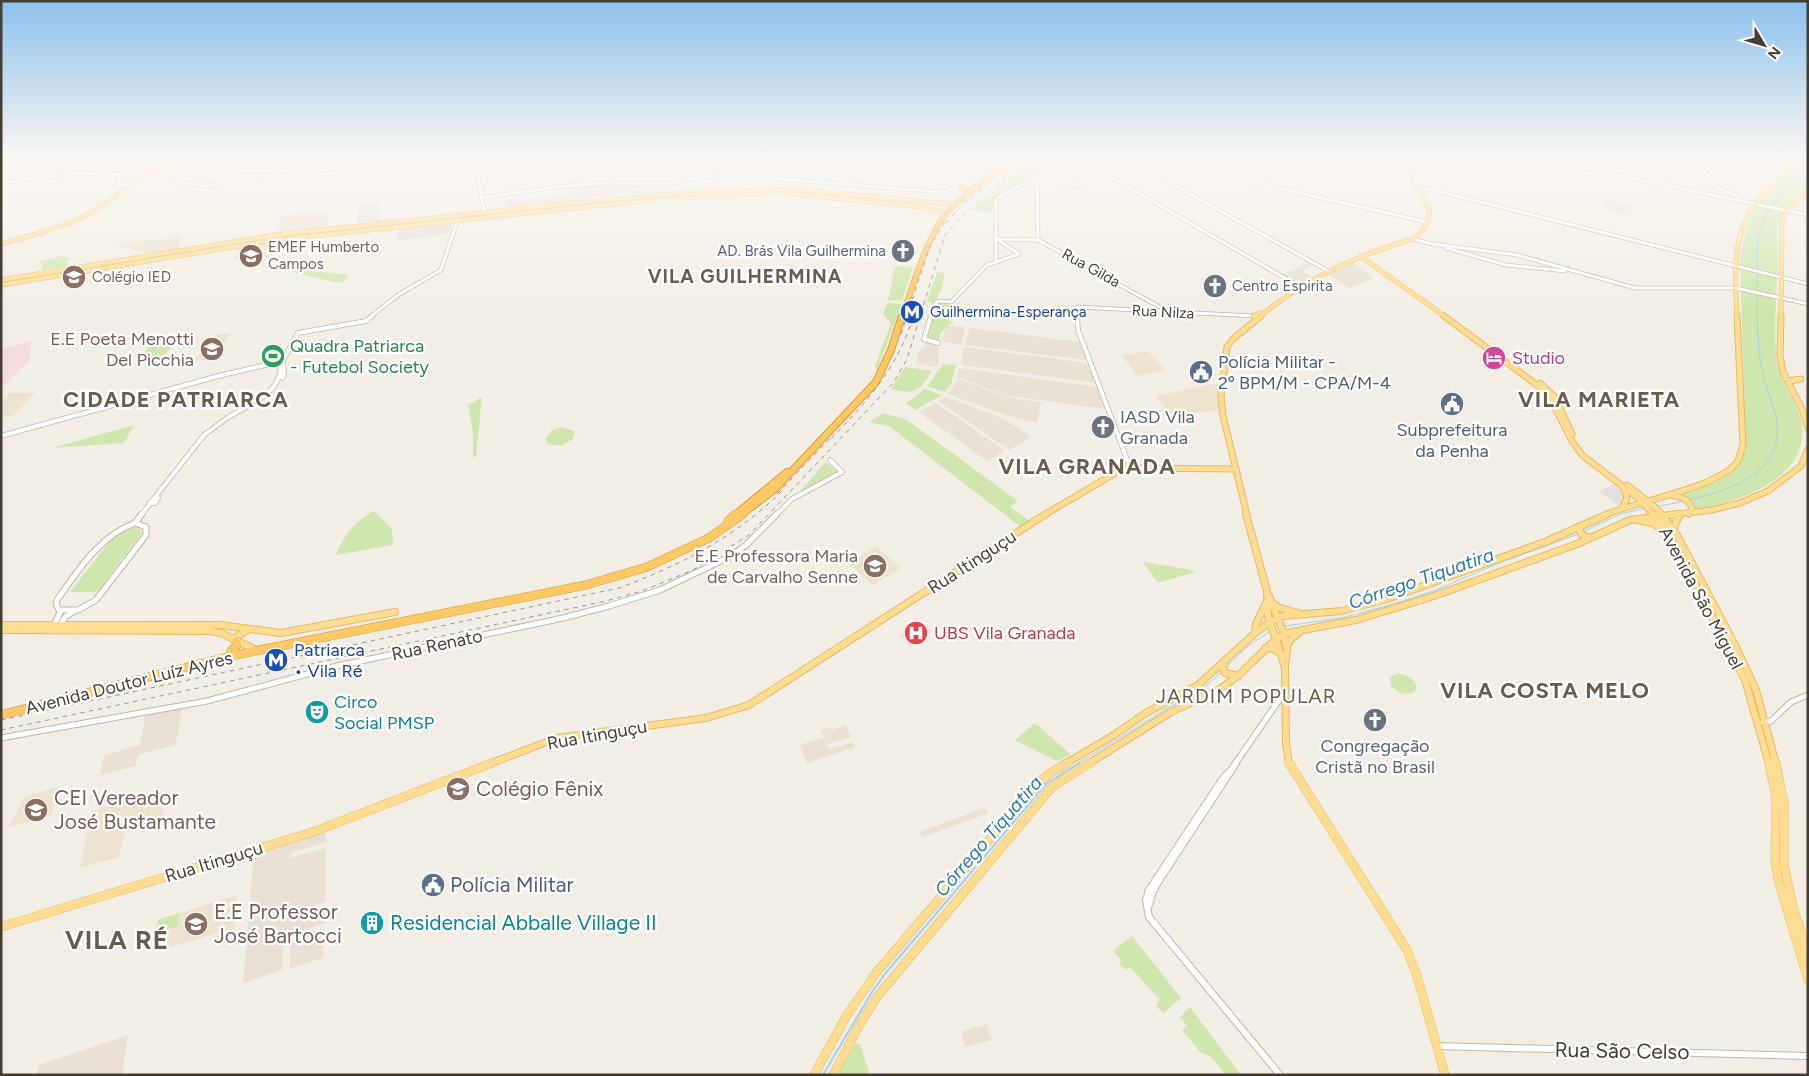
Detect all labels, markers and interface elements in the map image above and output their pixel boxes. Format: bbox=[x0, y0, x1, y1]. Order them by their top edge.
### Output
north arrow bbox=[1739, 20, 1789, 70]
text: N bbox=[1764, 43, 1784, 62]
place label: EMEF Humberto Campos bbox=[268, 238, 379, 273]
church icon: AD. Brás Vila Guilhermina bbox=[890, 238, 916, 264]
place label: AD. Brás Vila Guilhermina bbox=[717, 242, 886, 260]
school or university icon: EMEF Humberto Campos bbox=[238, 243, 264, 269]
street label: Rua Gilda bbox=[1059, 245, 1123, 291]
school or university icon: Colégio IED bbox=[61, 264, 87, 290]
district label: VILA GUILHERMINA bbox=[648, 265, 842, 288]
place label: Colégio IED bbox=[92, 268, 171, 286]
church icon: Centro Espirita bbox=[1202, 273, 1228, 299]
place label: Centro Espirita bbox=[1232, 277, 1333, 295]
metro station icon: Guilhermina-Esperança bbox=[899, 299, 925, 325]
street label: Rua Nilza bbox=[1131, 301, 1195, 323]
place label: Guilhermina-Esperança bbox=[930, 303, 1086, 321]
place label: E.E Poeta Menotti Del Picchia bbox=[50, 328, 194, 371]
place label: Quadra Patriarca - Futebol Society bbox=[290, 335, 430, 378]
school or university icon: E.E Poeta Menotti Del Picchia bbox=[199, 336, 225, 362]
sports icon: Quadra Patriarca - Futebol Society bbox=[260, 343, 286, 369]
hotel icon: Studio bbox=[1481, 345, 1507, 371]
place label: Studio bbox=[1512, 347, 1565, 369]
place label: Polícia Militar - 2º BPM/M - CPA/M-4 bbox=[1218, 351, 1391, 394]
public building icon: Polícia Militar - 2º BPM/M - CPA/M-4 bbox=[1188, 359, 1214, 385]
district label: CIDADE PATRIARCA bbox=[63, 386, 289, 413]
district label: VILA MARIETA bbox=[1518, 386, 1680, 413]
public building icon: Subprefeitura da Penha bbox=[1439, 391, 1465, 417]
place label: IASD Vila Granada bbox=[1120, 406, 1195, 449]
church icon: IASD Vila Granada bbox=[1090, 414, 1116, 440]
place label: Subprefeitura da Penha bbox=[1397, 419, 1507, 462]
district label: VILA GRANADA bbox=[998, 453, 1176, 480]
street label: Avenida São Miguel bbox=[1654, 523, 1748, 673]
street label: Rua Itinguçu bbox=[924, 525, 1020, 599]
water label: Córrego Tiquatira bbox=[1345, 543, 1497, 614]
place label: E.E Professora Maria de Carvalho Senne bbox=[694, 545, 858, 588]
school or university icon: E.E Professora Maria de Carvalho Senne bbox=[862, 553, 888, 579]
hospital icon: UBS Vila Granada bbox=[903, 620, 929, 646]
place label: UBS Vila Granada bbox=[934, 622, 1075, 644]
street label: Rua Renato bbox=[389, 625, 485, 665]
place label: Patriarca • Vila Ré bbox=[294, 639, 365, 682]
street label: Avenida Doutor Luíz Ayres bbox=[23, 647, 235, 719]
metro station icon: Patriarca • Vila Ré bbox=[263, 647, 289, 673]
district label: VILA COSTA MELO bbox=[1440, 677, 1650, 704]
district label: JARDIM POPULAR bbox=[1156, 684, 1336, 708]
place label: Circo Social PMSP bbox=[334, 691, 434, 734]
theatre icon: Circo Social PMSP bbox=[304, 699, 330, 725]
church icon: Congregação Cristã no Brasil bbox=[1362, 707, 1388, 733]
street label: Rua Itinguçu bbox=[545, 715, 649, 755]
place label: Congregação Cristã no Brasil bbox=[1315, 735, 1435, 778]
water label: Córrego Tiquatira bbox=[930, 771, 1047, 901]
school or university icon: Colégio Fênix bbox=[445, 776, 471, 802]
place label: Colégio Fênix bbox=[476, 776, 603, 801]
place label: CEI Vereador José Bustamante bbox=[54, 785, 216, 834]
school or university icon: CEI Vereador José Bustamante bbox=[23, 797, 49, 823]
street label: Rua Itinguçu bbox=[162, 837, 266, 887]
public building icon: Polícia Militar bbox=[420, 872, 446, 898]
place label: Polícia Militar bbox=[450, 872, 574, 897]
place label: E.E Professor José Bartocci bbox=[214, 899, 342, 948]
building icon: Residencial Abballe Village II bbox=[359, 910, 385, 936]
place label: Residencial Abballe Village II bbox=[390, 910, 657, 935]
school or university icon: E.E Professor José Bartocci bbox=[183, 911, 209, 937]
district label: VILA RÉ bbox=[65, 924, 169, 956]
street label: Rua São Celso bbox=[1554, 1037, 1690, 1064]

